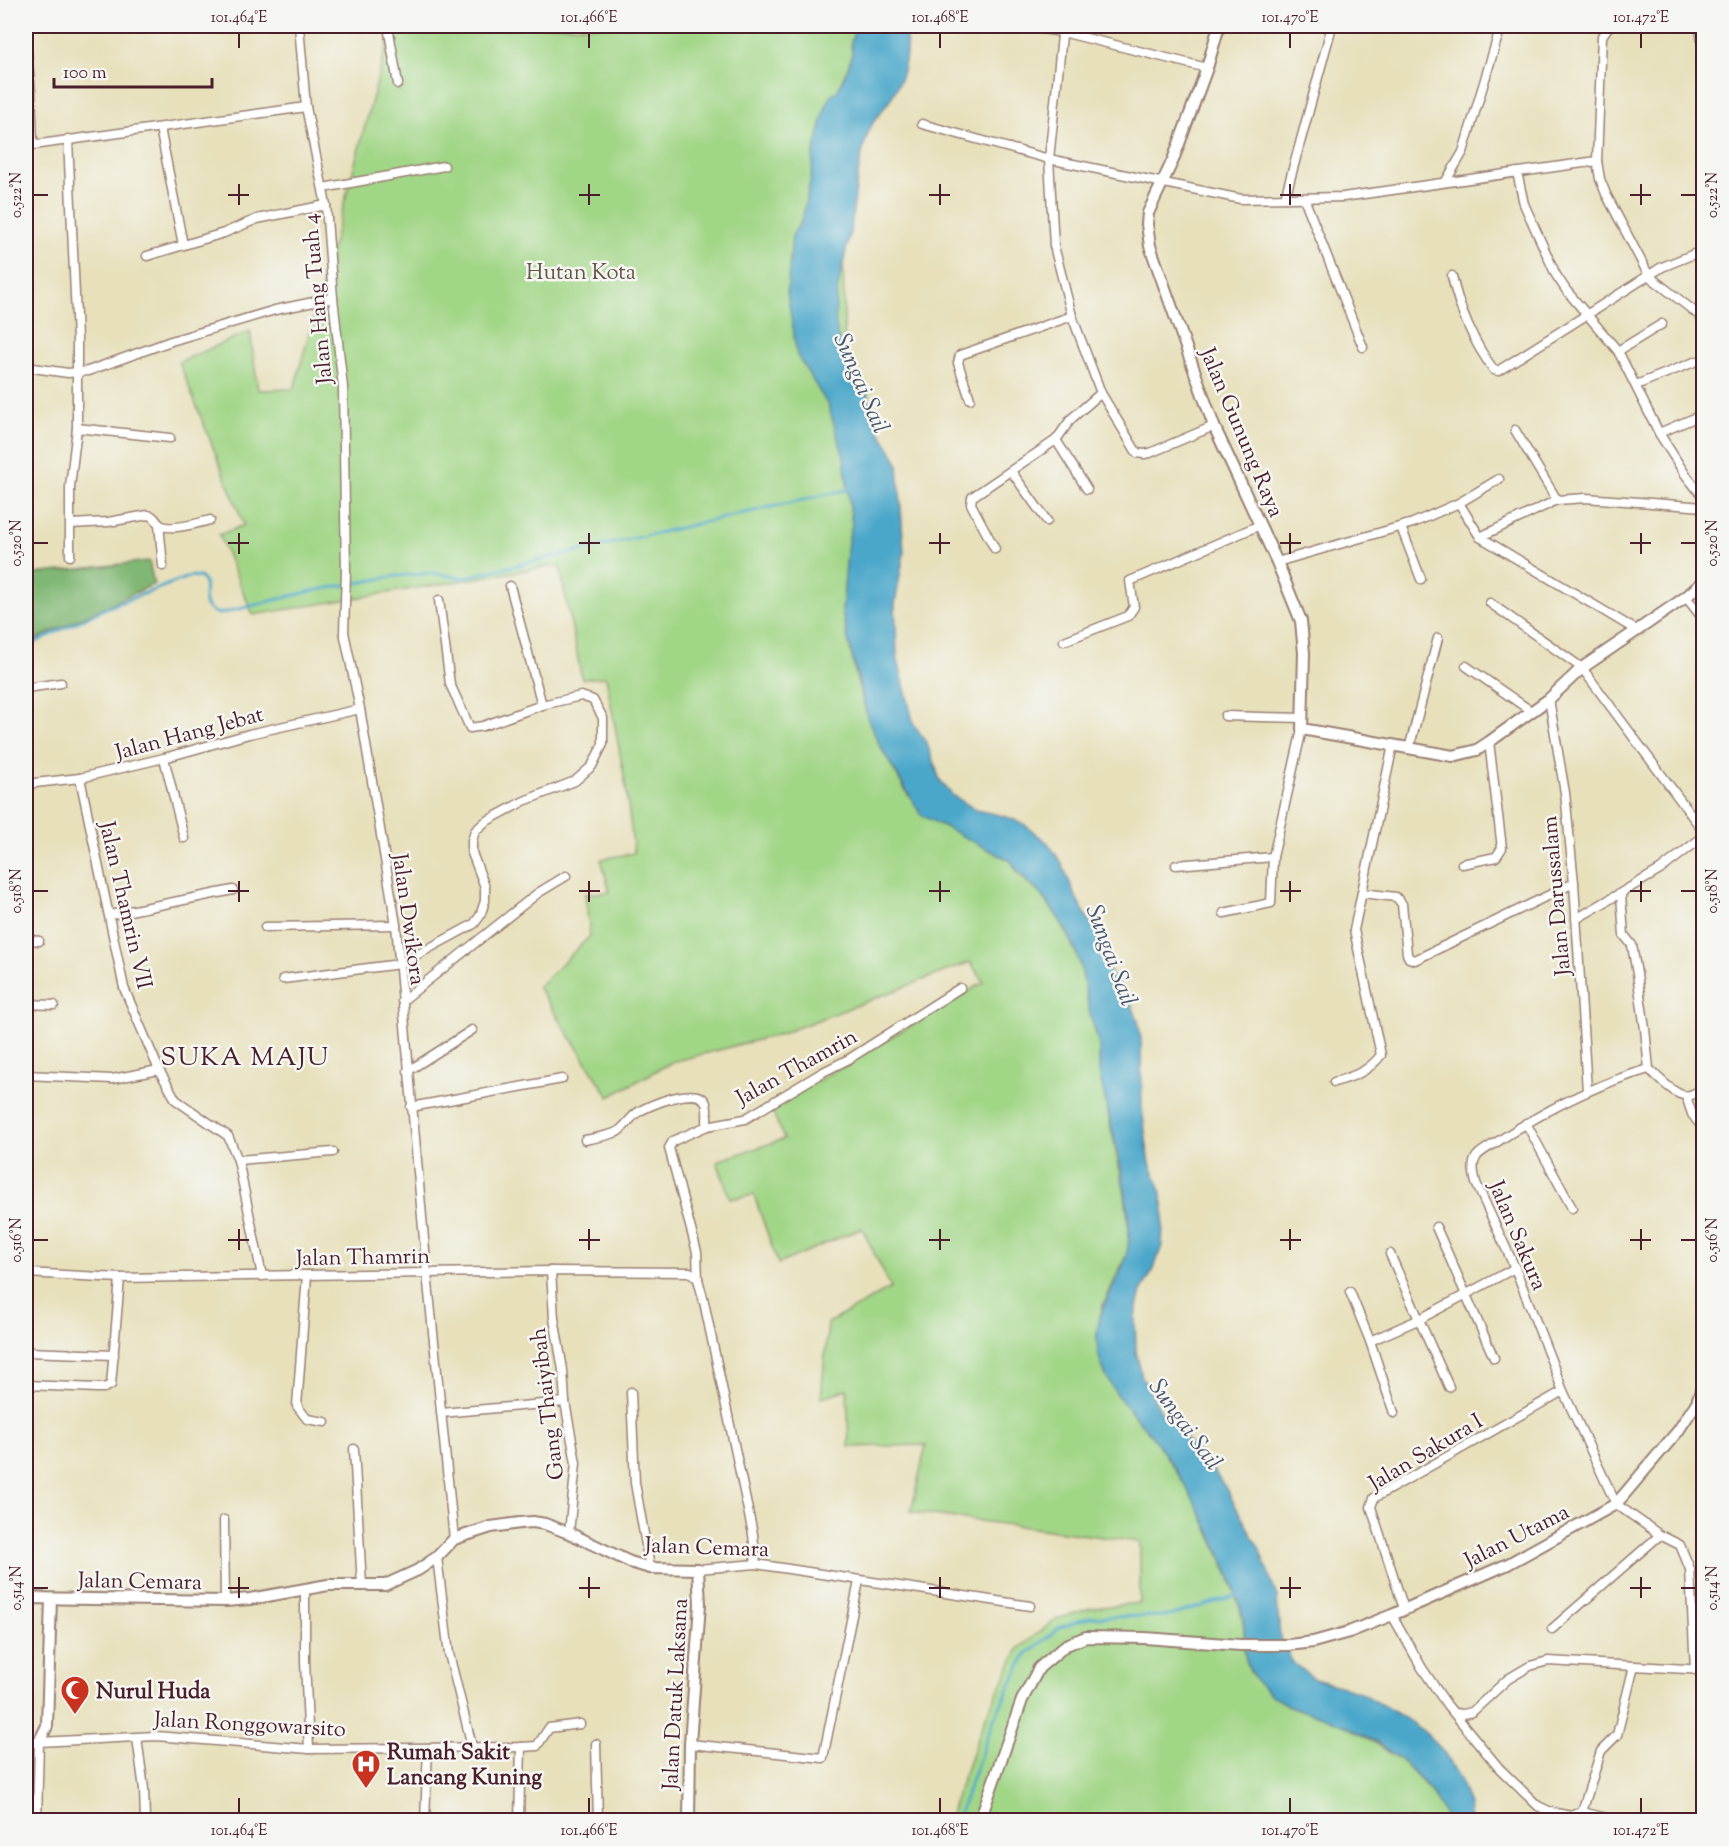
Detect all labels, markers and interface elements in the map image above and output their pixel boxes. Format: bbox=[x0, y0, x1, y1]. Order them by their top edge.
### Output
text: 101.464°E bbox=[211, 8, 267, 29]
text: 101.466°E bbox=[561, 8, 617, 29]
text: 101.468°E bbox=[912, 8, 968, 29]
text: 101.470°E bbox=[1262, 8, 1319, 29]
text: 101.472°E bbox=[1613, 8, 1669, 29]
scale bar bbox=[54, 51, 212, 89]
text: 100 m bbox=[63, 61, 107, 87]
text: 0.522°N bbox=[7, 172, 28, 218]
text: 0.522°N bbox=[1703, 172, 1724, 218]
street label: Jalan Hang Tuah 4 bbox=[296, 212, 342, 386]
park label: Hutan Kota bbox=[526, 258, 636, 290]
water label: Sungai Sail bbox=[824, 328, 897, 439]
street label: Jalan Gunung Raya bbox=[1190, 342, 1290, 523]
text: 0.520°N bbox=[7, 519, 28, 566]
text: 0.520°N bbox=[1703, 519, 1724, 566]
street label: Jalan Hang Jebat bbox=[111, 700, 268, 770]
street label: Jalan Darussalam bbox=[1535, 814, 1581, 978]
street label: Jalan Thamrin VII bbox=[89, 818, 159, 993]
street label: Jalan Dwikora bbox=[382, 851, 432, 987]
text: 0.518°N bbox=[7, 869, 28, 913]
text: 0.518°N bbox=[1703, 869, 1724, 913]
water label: Sungai Sail bbox=[1076, 900, 1144, 1011]
street label: Jalan Thamrin bbox=[730, 1022, 864, 1116]
district label: SUKA MAJU bbox=[160, 1040, 330, 1077]
street label: Jalan Sakura bbox=[1478, 1175, 1554, 1296]
text: 0.516°N bbox=[7, 1218, 28, 1262]
text: 0.516°N bbox=[1703, 1218, 1724, 1262]
street label: Jalan Thamrin bbox=[295, 1242, 431, 1276]
street label: Gang Thaiyibah bbox=[524, 1326, 574, 1482]
water label: Sungai Sail bbox=[1139, 1372, 1229, 1478]
street label: Jalan Sakura I bbox=[1362, 1407, 1490, 1501]
street label: Jalan Utama bbox=[1458, 1497, 1576, 1578]
street label: Jalan Cemara bbox=[643, 1531, 770, 1567]
text: 0.514°N bbox=[7, 1566, 28, 1610]
street label: Jalan Cemara bbox=[77, 1566, 202, 1600]
text: 0.514°N bbox=[1703, 1566, 1724, 1610]
street label: Jalan Datuk Laksana bbox=[656, 1597, 698, 1792]
mosque icon: Nurul Huda bbox=[59, 1674, 91, 1716]
place label: Nurul Huda bbox=[96, 1677, 211, 1709]
street label: Jalan Ronggowarsito bbox=[152, 1705, 347, 1747]
place label: Rumah Sakit Lancang Kuning bbox=[387, 1738, 542, 1795]
hospital icon: Rumah Sakit Lancang Kuning bbox=[350, 1748, 382, 1790]
text: 101.464°E bbox=[211, 1821, 267, 1842]
text: 101.466°E bbox=[561, 1821, 617, 1842]
text: 101.468°E bbox=[912, 1821, 968, 1842]
text: 101.470°E bbox=[1262, 1821, 1319, 1842]
text: 101.472°E bbox=[1613, 1821, 1669, 1842]

